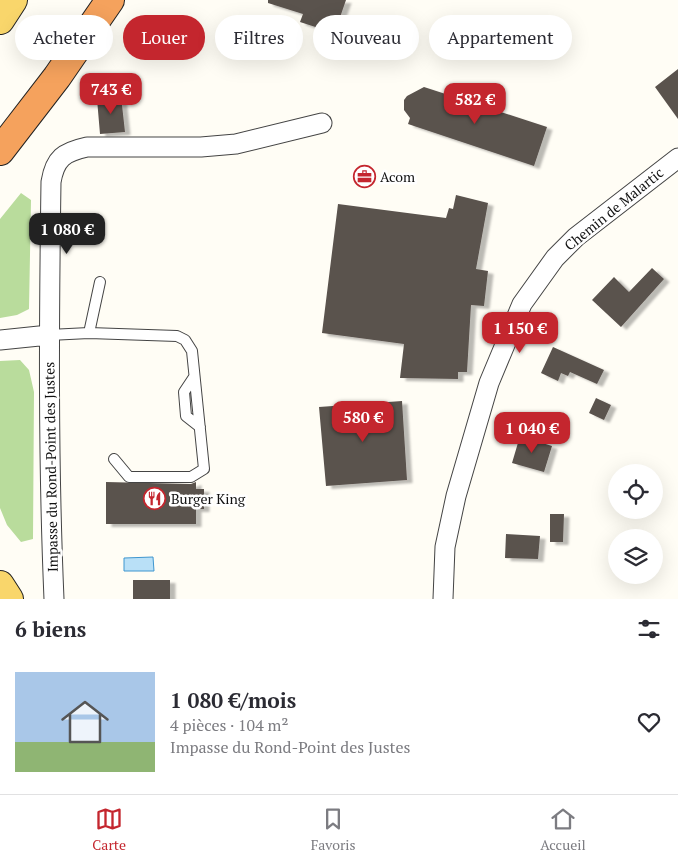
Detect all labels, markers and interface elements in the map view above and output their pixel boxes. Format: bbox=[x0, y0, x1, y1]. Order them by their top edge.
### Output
chip: Acheter bbox=[15, 15, 113, 60]
chip: Louer bbox=[123, 15, 205, 60]
chip: Filtres bbox=[215, 15, 303, 60]
chip: Nouveau bbox=[313, 15, 419, 60]
chip: Appartement bbox=[429, 15, 572, 60]
pin: 743 € bbox=[76, 72, 146, 115]
text: 743 € bbox=[91, 78, 131, 100]
pin: 582 € bbox=[440, 82, 510, 125]
text: 582 € bbox=[455, 88, 495, 110]
street label: Chemin de Malartic bbox=[560, 163, 667, 254]
office icon: Acom bbox=[352, 165, 376, 189]
place label: Acom bbox=[380, 167, 415, 186]
pin: 1 080 € bbox=[21, 212, 113, 255]
text: 1 080 € bbox=[40, 218, 94, 240]
pin: 1 150 € bbox=[474, 312, 566, 354]
text: 1 150 € bbox=[493, 317, 547, 339]
street label: Impasse du Rond-Point des Justes bbox=[39, 362, 62, 572]
pin: 580 € bbox=[328, 400, 398, 443]
text: 580 € bbox=[343, 406, 383, 428]
pin: 1 040 € bbox=[486, 412, 578, 454]
text: 1 040 € bbox=[505, 417, 559, 439]
map controls bbox=[608, 464, 663, 584]
button: locate bbox=[608, 464, 663, 519]
restaurant icon: Burger King bbox=[143, 487, 167, 511]
place label: Burger King bbox=[171, 489, 246, 508]
button: layers bbox=[608, 529, 663, 584]
text: 6 biens bbox=[15, 615, 86, 643]
icon: filters bbox=[635, 615, 663, 643]
text: 1 080 €/mois bbox=[170, 686, 296, 714]
icon: home bbox=[55, 692, 115, 752]
icon: heart bbox=[635, 708, 663, 736]
text: 4 pièces · 104 m² bbox=[170, 714, 288, 736]
text: Impasse du Rond-Point des Justes bbox=[170, 736, 411, 758]
tab: Carte bbox=[92, 805, 126, 854]
tab: Favoris bbox=[311, 805, 356, 854]
tab: Accueil bbox=[540, 805, 586, 854]

